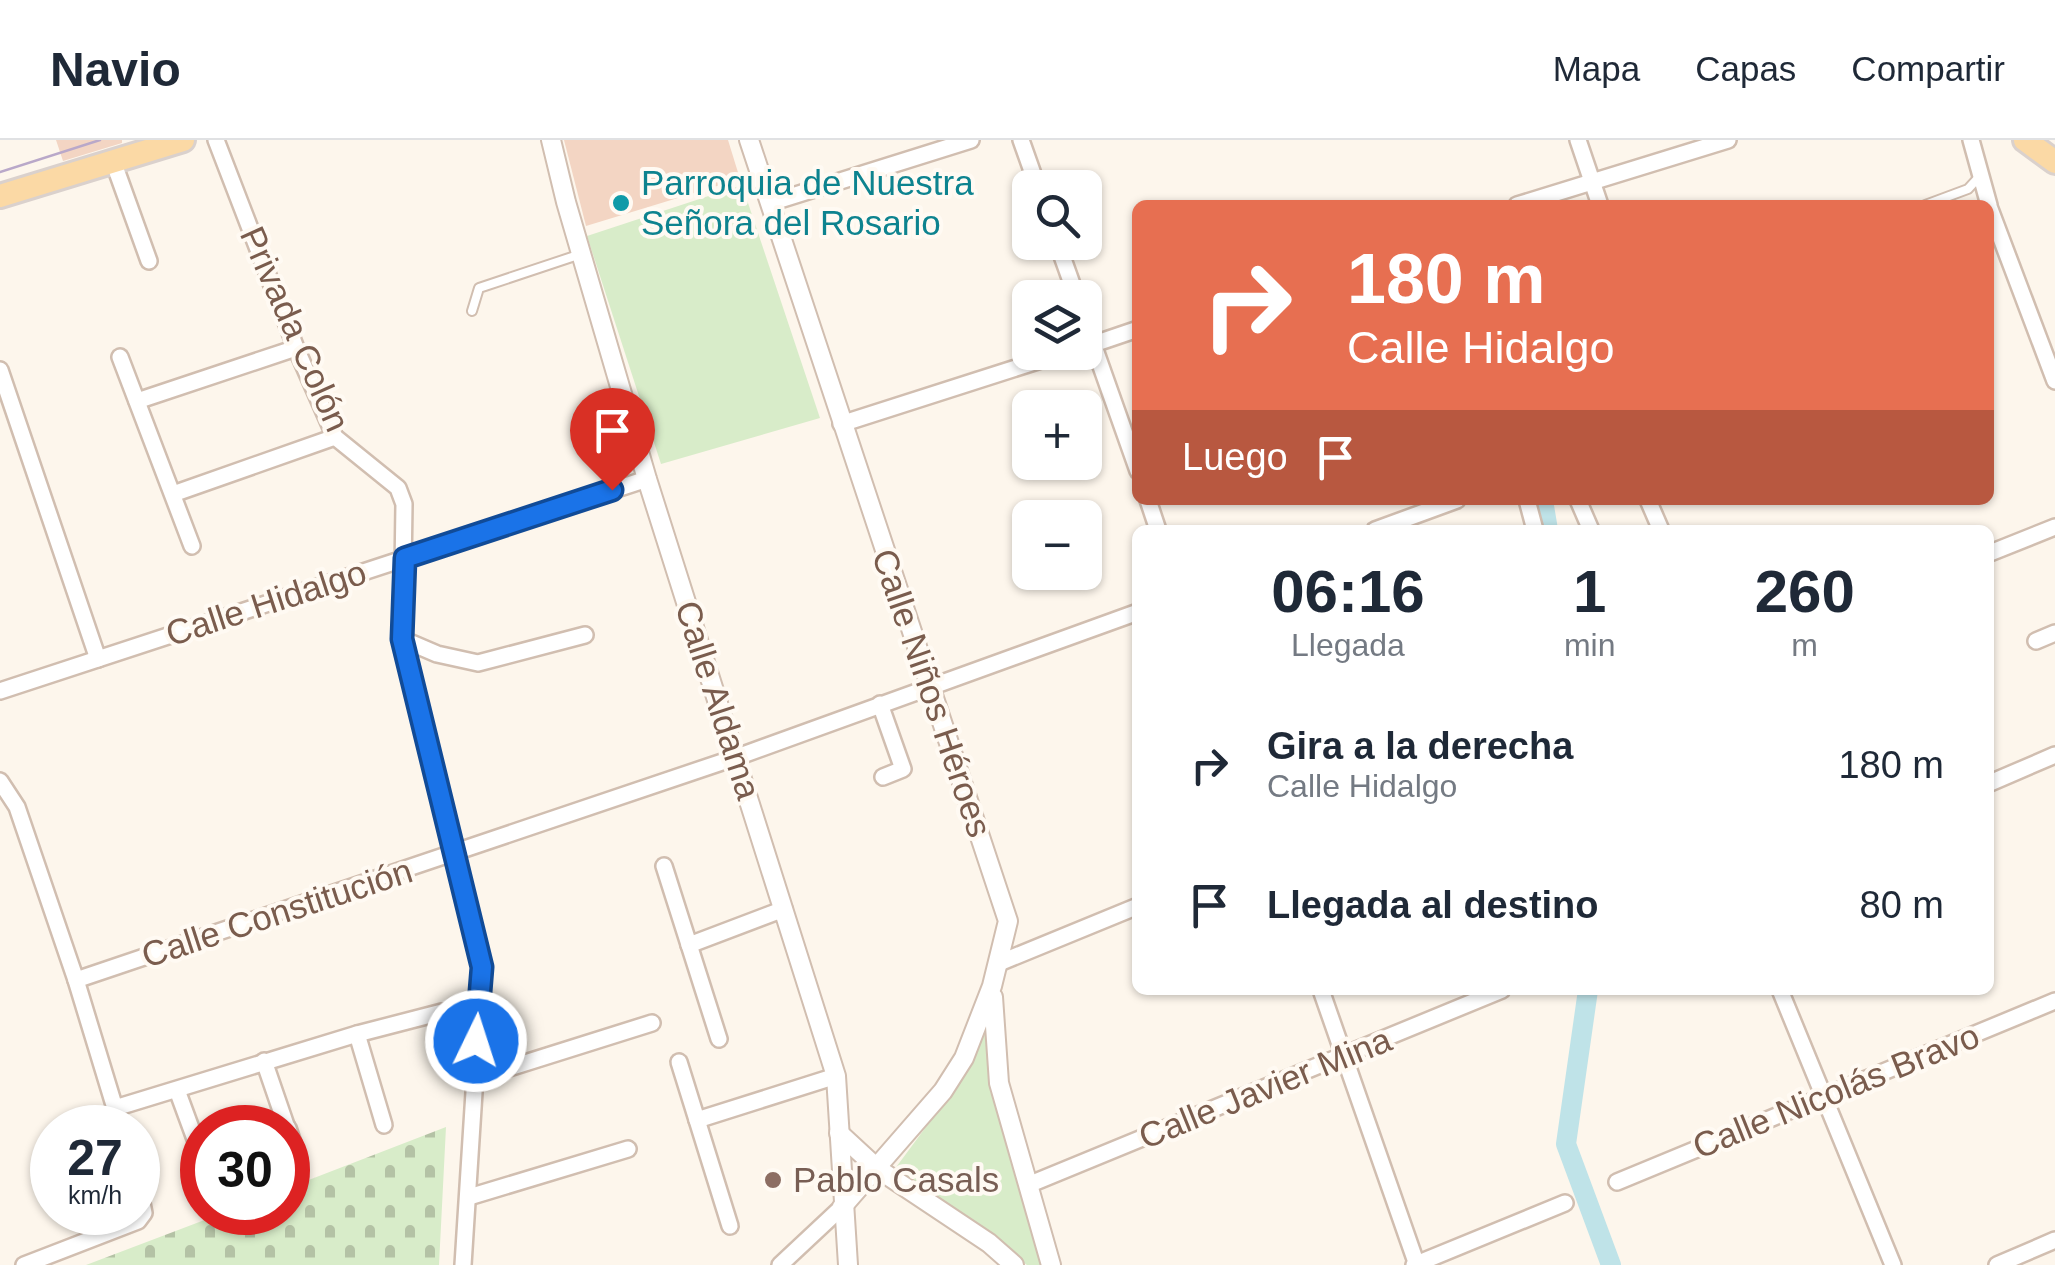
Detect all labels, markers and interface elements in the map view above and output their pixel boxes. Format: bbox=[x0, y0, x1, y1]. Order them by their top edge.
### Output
text: Navio bbox=[50, 43, 181, 96]
text: Mapa bbox=[1553, 49, 1640, 88]
text: Capas bbox=[1695, 49, 1796, 88]
text: Compartir bbox=[1851, 49, 2005, 88]
place label: Parroquia de Nuestra Señora del Rosario bbox=[641, 163, 974, 242]
map controls bbox=[1012, 170, 1102, 590]
button: search bbox=[1012, 170, 1102, 260]
marker: Parroquia de Nuestra Señora del Rosario bbox=[610, 192, 632, 214]
street label: Privada Colón bbox=[233, 220, 358, 437]
icon: right bbox=[1182, 240, 1312, 370]
text: 180 m bbox=[1347, 240, 1545, 318]
button: layers bbox=[1012, 280, 1102, 370]
text: Calle Hidalgo bbox=[1347, 322, 1615, 373]
pin bbox=[570, 388, 655, 491]
button: + bbox=[1012, 390, 1102, 480]
icon: arrive bbox=[585, 403, 640, 458]
icon: arrive bbox=[1308, 430, 1363, 485]
text: Luego bbox=[1182, 436, 1288, 478]
button: − bbox=[1012, 500, 1102, 590]
street label: Calle Niños Héroes bbox=[865, 544, 1000, 842]
street label: Calle Hidalgo bbox=[161, 552, 371, 653]
text: 06:16 bbox=[1271, 558, 1425, 625]
text: 1 bbox=[1573, 558, 1606, 625]
text: 260 bbox=[1755, 558, 1855, 625]
street label: Calle Aldama bbox=[668, 596, 769, 804]
text: Llegada bbox=[1291, 627, 1405, 663]
text: min bbox=[1564, 627, 1615, 663]
text: m bbox=[1791, 627, 1818, 663]
text: Gira a la derecha bbox=[1267, 725, 1573, 767]
icon: right bbox=[1182, 738, 1237, 793]
text: 180 m bbox=[1838, 744, 1944, 786]
text: Calle Hidalgo bbox=[1267, 768, 1457, 804]
street label: Calle Constitución bbox=[137, 850, 417, 975]
icon: arrive bbox=[1182, 878, 1237, 933]
text: Llegada al destino bbox=[1267, 884, 1599, 926]
text: 80 m bbox=[1860, 884, 1944, 926]
position arrow bbox=[424, 989, 528, 1093]
street label: Calle Nicolás Bravo bbox=[1687, 1015, 1985, 1166]
street label: Calle Javier Mina bbox=[1133, 1019, 1397, 1156]
speed limit sign: 30 bbox=[180, 1105, 310, 1235]
text: 27 bbox=[67, 1130, 123, 1186]
place label: Pablo Casals bbox=[793, 1160, 999, 1199]
marker: Pablo Casals bbox=[762, 1169, 784, 1191]
text: km/h bbox=[68, 1181, 122, 1209]

